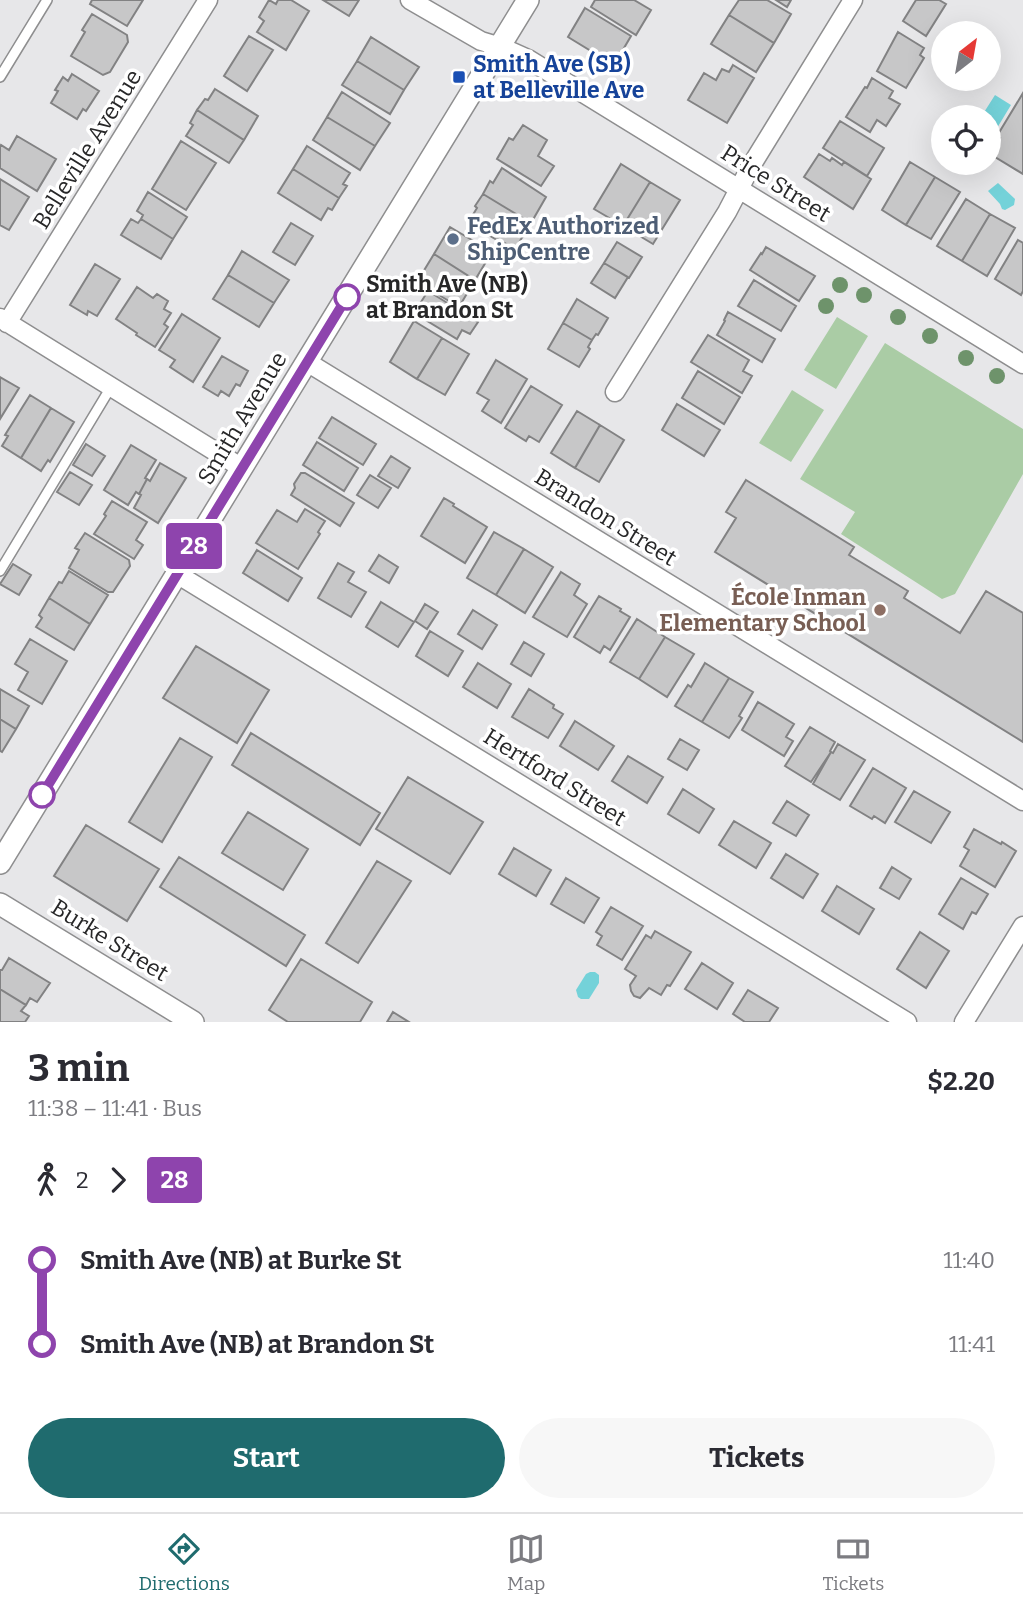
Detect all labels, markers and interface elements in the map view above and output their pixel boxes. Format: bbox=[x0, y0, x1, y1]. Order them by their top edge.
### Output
north arrow bbox=[931, 21, 1001, 91]
map controls bbox=[931, 21, 1001, 175]
place label: Smith Ave (SB) at Belleville Ave bbox=[473, 50, 644, 104]
street label: Belleville Avenue bbox=[27, 64, 147, 234]
marker: Smith Ave (SB) at Belleville Ave bbox=[451, 69, 467, 85]
button: locate bbox=[931, 105, 1001, 175]
street label: Price Street bbox=[716, 138, 836, 228]
place label: FedEx Authorized ShipCentre bbox=[467, 212, 660, 266]
marker: FedEx Authorized ShipCentre bbox=[445, 231, 461, 247]
place label: Smith Ave (NB) at Brandon St bbox=[366, 270, 528, 324]
marker: Smith Ave (NB) at Brandon St bbox=[334, 284, 360, 310]
street label: Smith Avenue bbox=[191, 347, 293, 489]
street label: Brandon Street bbox=[530, 462, 682, 572]
line badge: 28 bbox=[162, 523, 226, 569]
text: 28 bbox=[180, 532, 208, 560]
place label: École Inman Elementary School bbox=[659, 581, 866, 637]
marker: École Inman Elementary School bbox=[872, 602, 888, 618]
street label: Hertford Street bbox=[479, 722, 631, 832]
unlabelled marker bbox=[29, 782, 55, 808]
street label: Burke Street bbox=[46, 893, 174, 987]
text: 3 min bbox=[28, 1045, 130, 1091]
text: $2.20 bbox=[927, 1066, 995, 1097]
text: 11:38 – 11:41 · Bus bbox=[28, 1094, 202, 1122]
icon: walk bbox=[28, 1161, 66, 1199]
icon: forward bbox=[99, 1161, 137, 1199]
text: 2 bbox=[76, 1166, 89, 1194]
text: 28 bbox=[161, 1166, 188, 1194]
text: Smith Ave (NB) at Burke St bbox=[80, 1245, 401, 1276]
text: 11:40 bbox=[943, 1246, 995, 1274]
text: Smith Ave (NB) at Brandon St bbox=[80, 1329, 434, 1360]
text: 11:41 bbox=[949, 1330, 995, 1358]
button: Start bbox=[28, 1418, 505, 1498]
button: Tickets bbox=[519, 1418, 995, 1498]
tab: Directions bbox=[139, 1530, 230, 1595]
tab: Map bbox=[507, 1530, 545, 1595]
tab: Tickets bbox=[822, 1530, 884, 1595]

